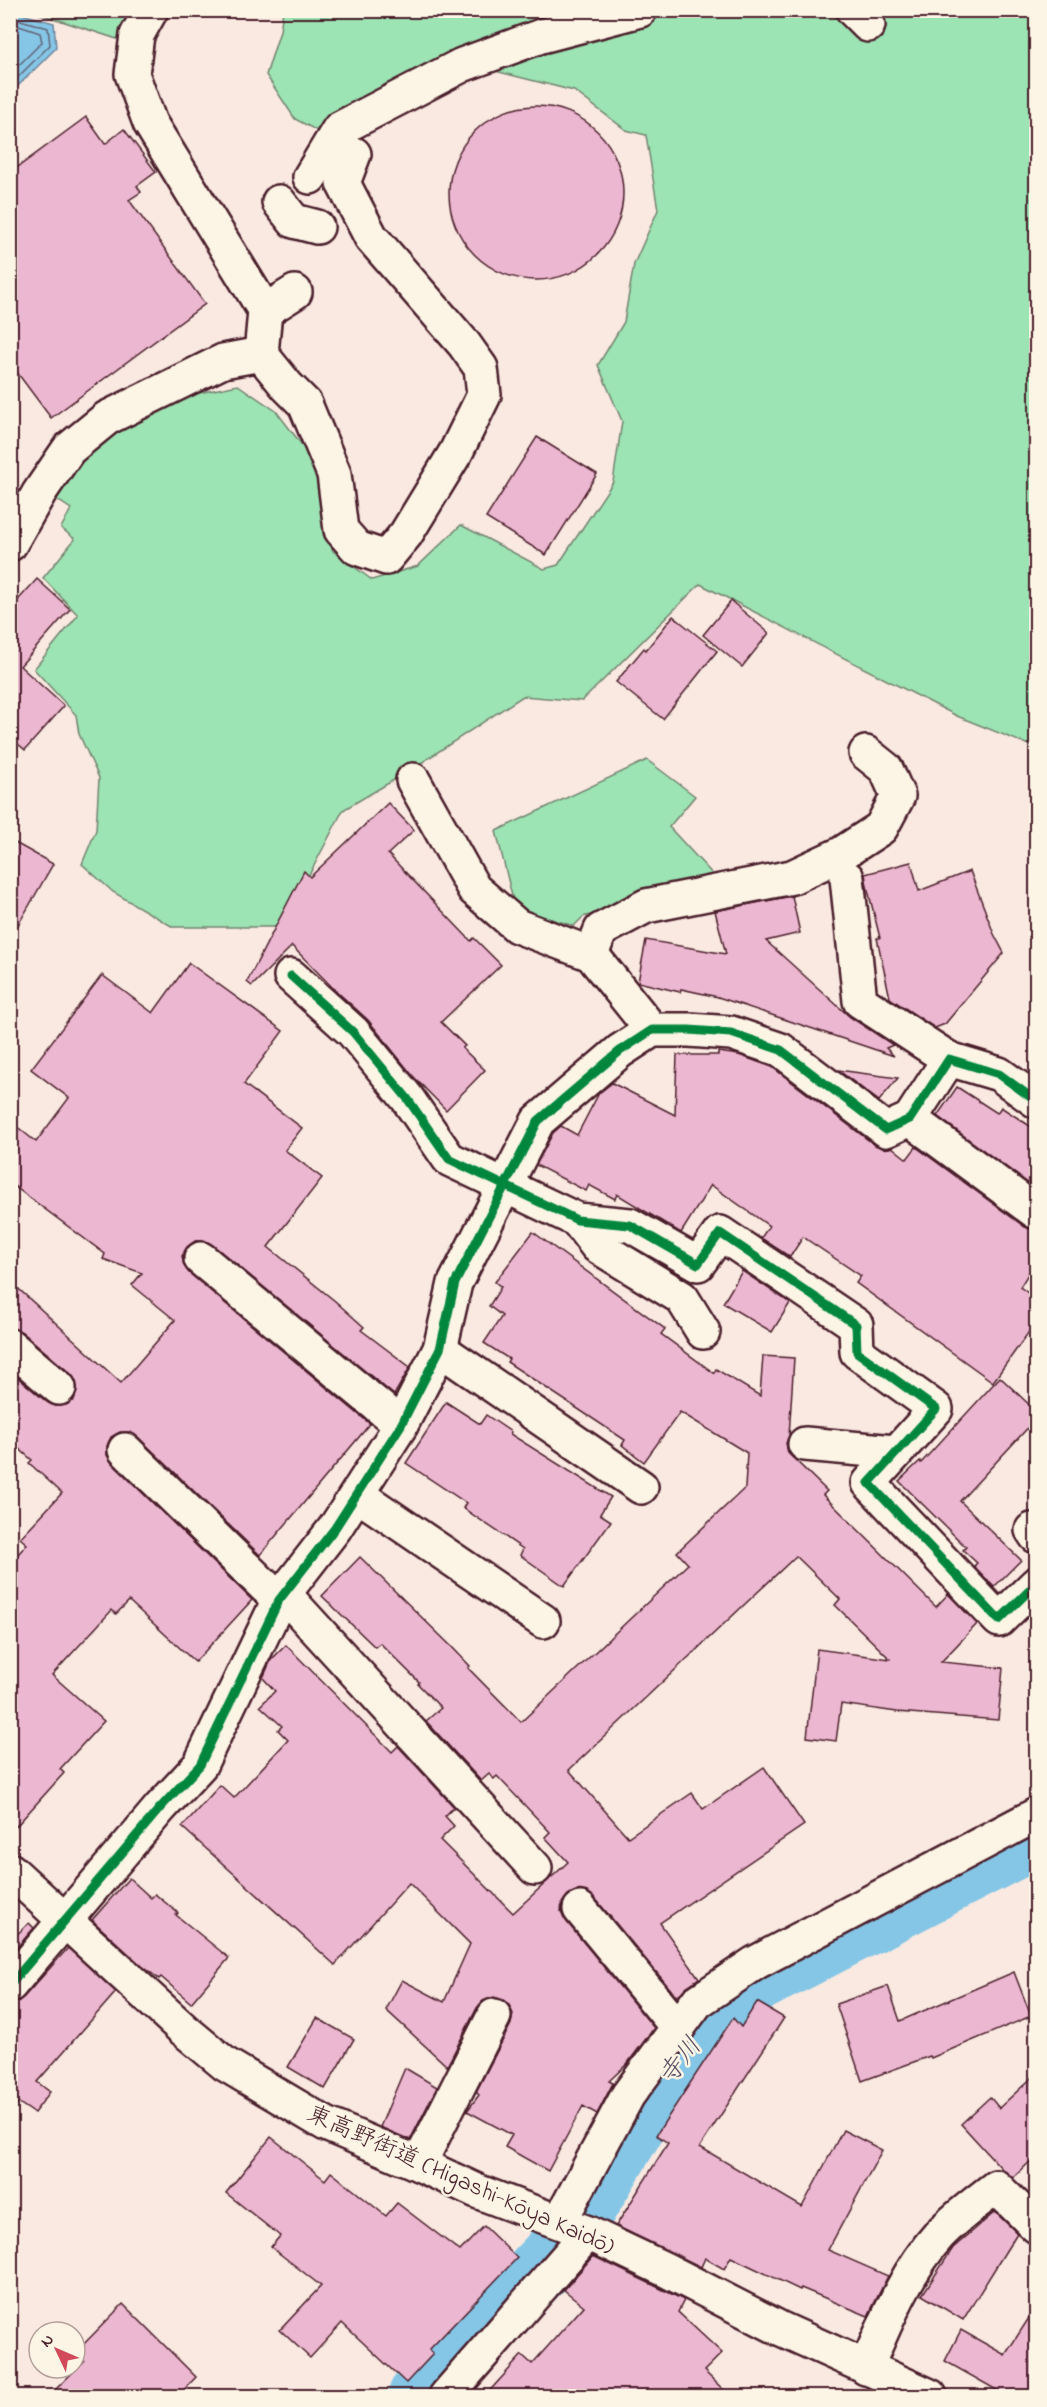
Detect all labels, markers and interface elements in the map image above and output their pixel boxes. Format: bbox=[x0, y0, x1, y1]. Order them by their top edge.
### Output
water label: 寺川 bbox=[650, 2030, 712, 2094]
street label: 東高野街道 (Higashi-Kōya Kaidō) bbox=[300, 2097, 619, 2266]
north arrow bbox=[27, 2320, 87, 2380]
text: N bbox=[35, 2329, 60, 2353]

